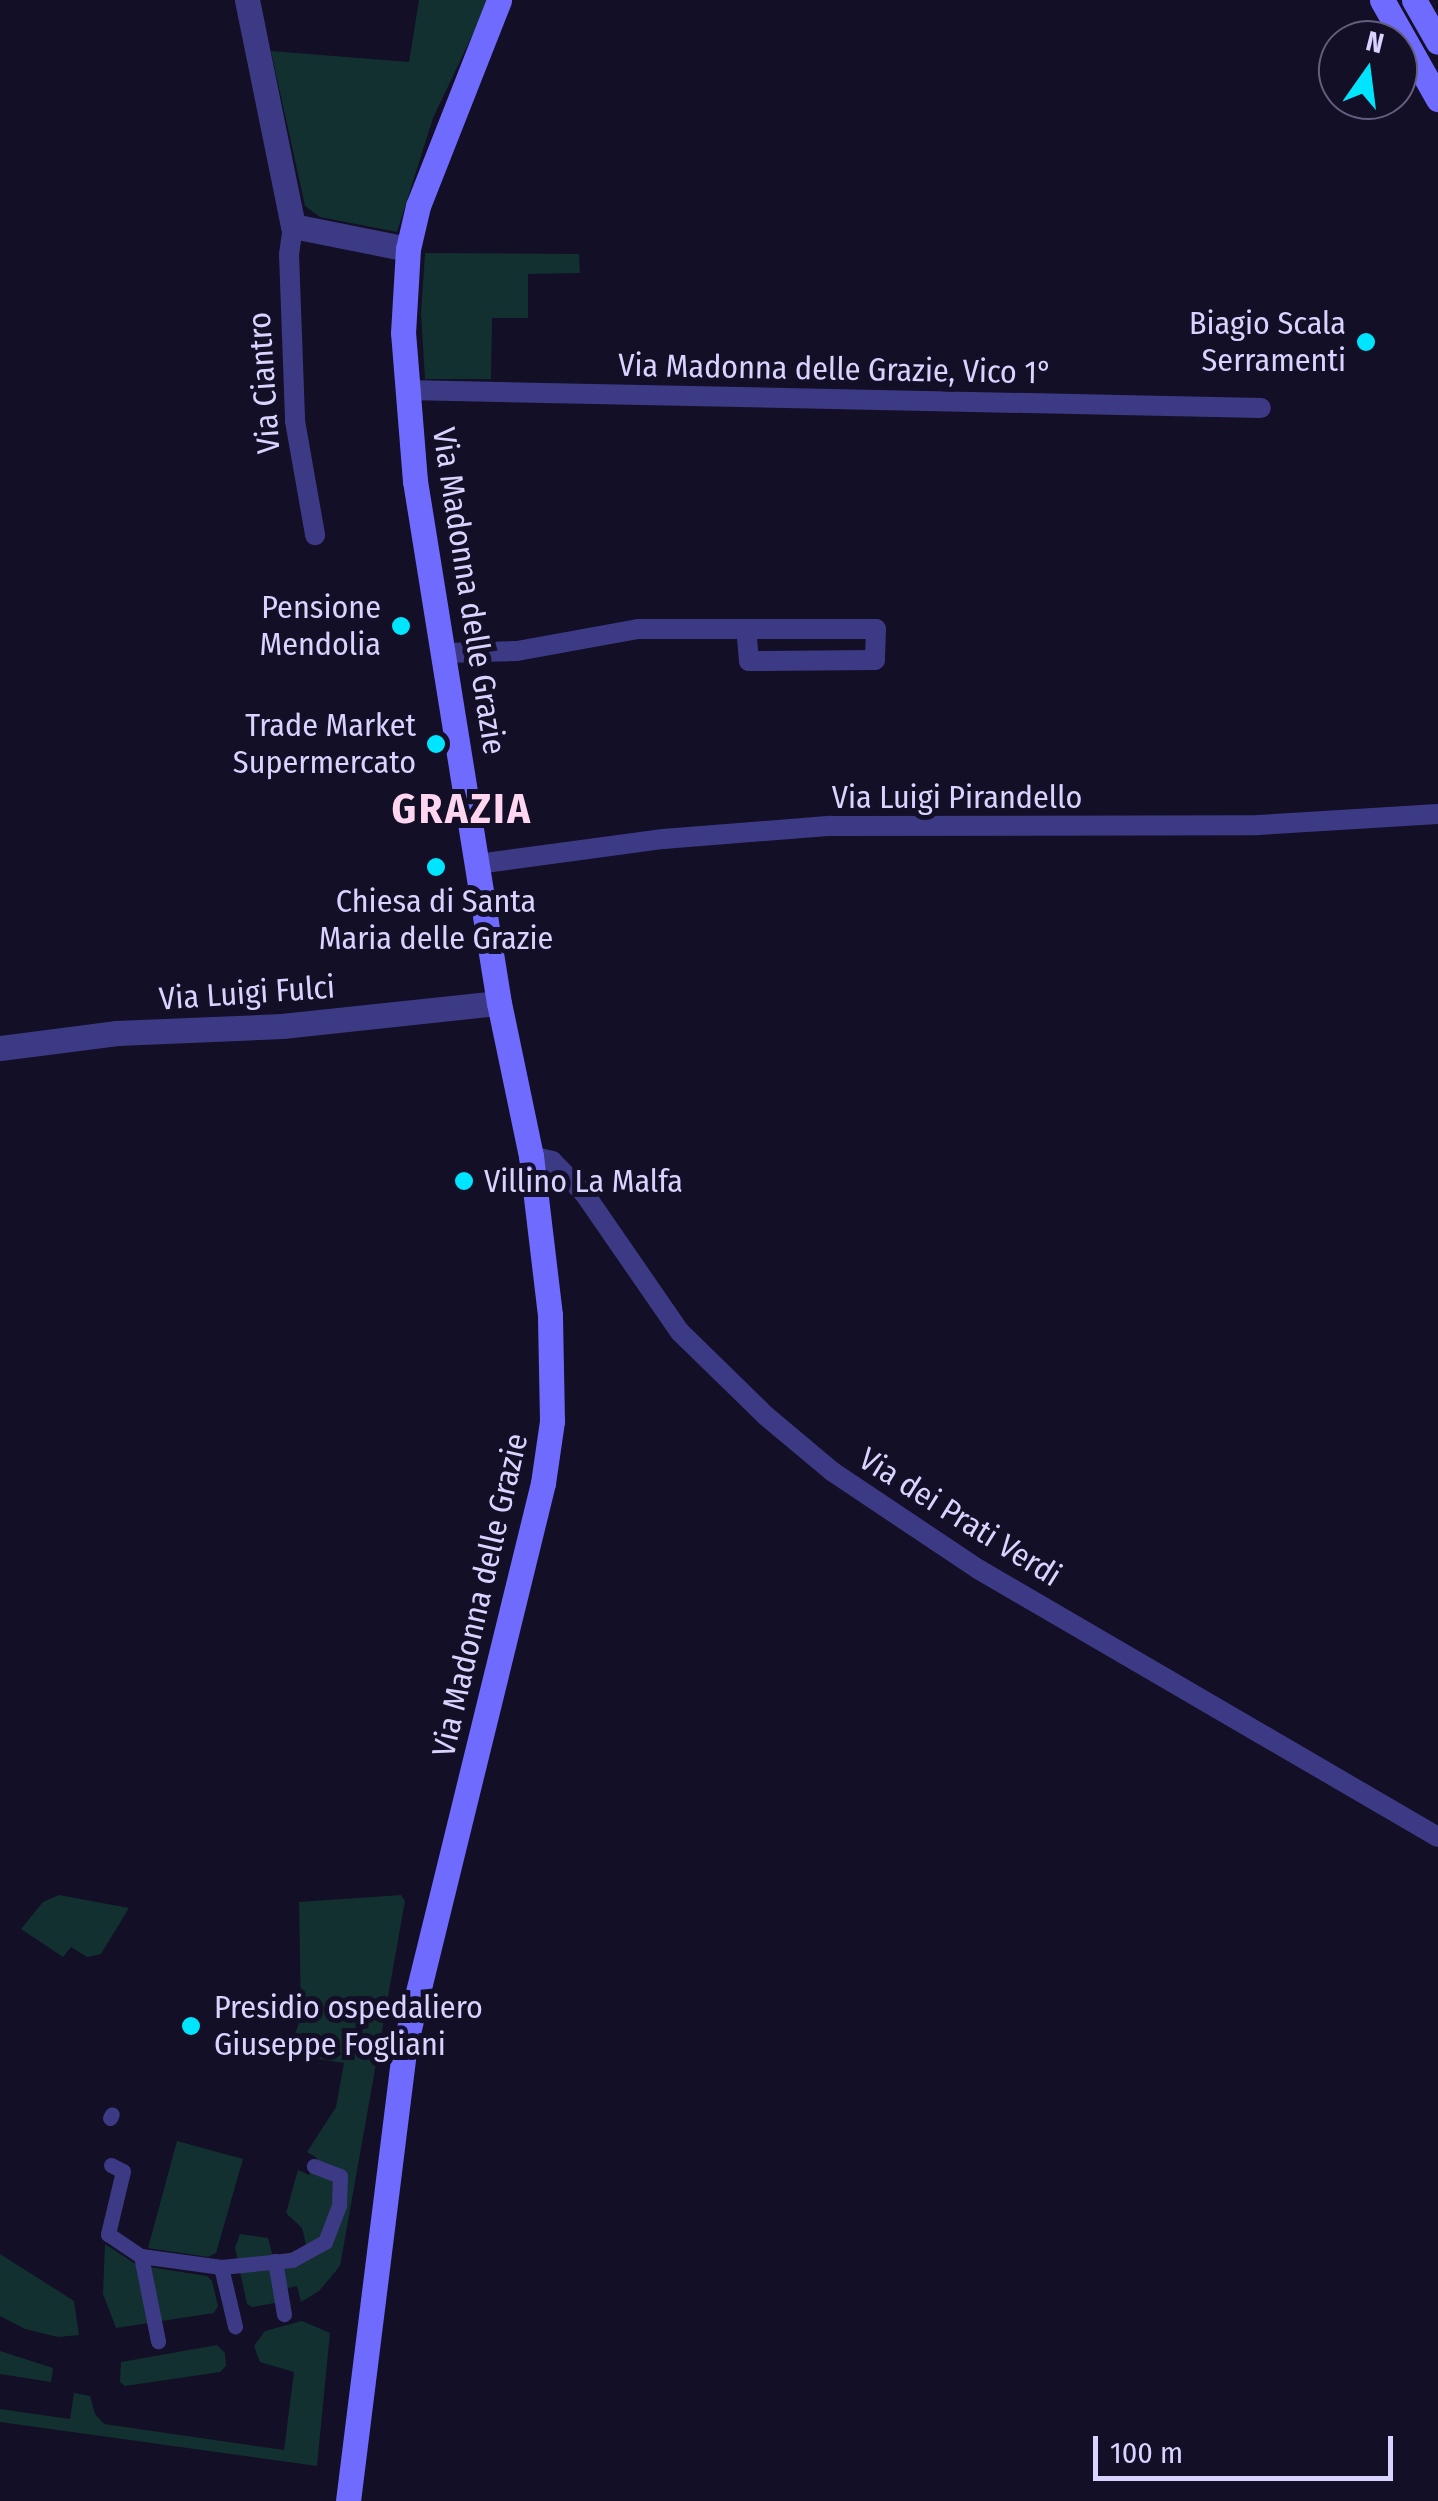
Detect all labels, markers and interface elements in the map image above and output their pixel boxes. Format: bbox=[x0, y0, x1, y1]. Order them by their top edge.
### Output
north arrow bbox=[1318, 20, 1418, 120]
text: N bbox=[1363, 24, 1387, 60]
place label: Biagio Scala Serramenti bbox=[1189, 305, 1346, 380]
street label: Via Ciantro bbox=[240, 311, 288, 455]
marker: Biagio Scala Serramenti bbox=[1355, 331, 1377, 353]
street label: Via Madonna delle Grazie, Vico 1° bbox=[618, 346, 1052, 392]
street label: Via Madonna delle Grazie bbox=[424, 425, 514, 757]
place label: Pensione Mendolia bbox=[259, 589, 381, 664]
marker: Pensione Mendolia bbox=[390, 615, 412, 637]
place label: Trade Market Supermercato bbox=[233, 707, 416, 782]
marker: Trade Market Supermercato bbox=[425, 733, 447, 755]
street label: Via Luigi Pirandello bbox=[832, 778, 1082, 816]
district label: GRAZIA bbox=[392, 784, 532, 834]
marker: Chiesa di Santa Maria delle Grazie bbox=[425, 856, 447, 878]
place label: Chiesa di Santa Maria delle Grazie bbox=[319, 883, 553, 958]
street label: Via Luigi Fulci bbox=[158, 968, 336, 1018]
place label: Villino La Malfa bbox=[484, 1162, 683, 1200]
marker: Villino La Malfa bbox=[453, 1170, 475, 1192]
street label: Via Madonna delle Grazie bbox=[424, 1430, 536, 1760]
street label: Via dei Prati Verdi bbox=[852, 1440, 1068, 1594]
place label: Presidio ospedaliero Giuseppe Fogliani bbox=[214, 1989, 483, 2064]
marker: Presidio ospedaliero Giuseppe Fogliani bbox=[178, 2013, 204, 2039]
scale bar bbox=[1098, 2416, 1398, 2478]
text: 100 m bbox=[1110, 2435, 1183, 2471]

